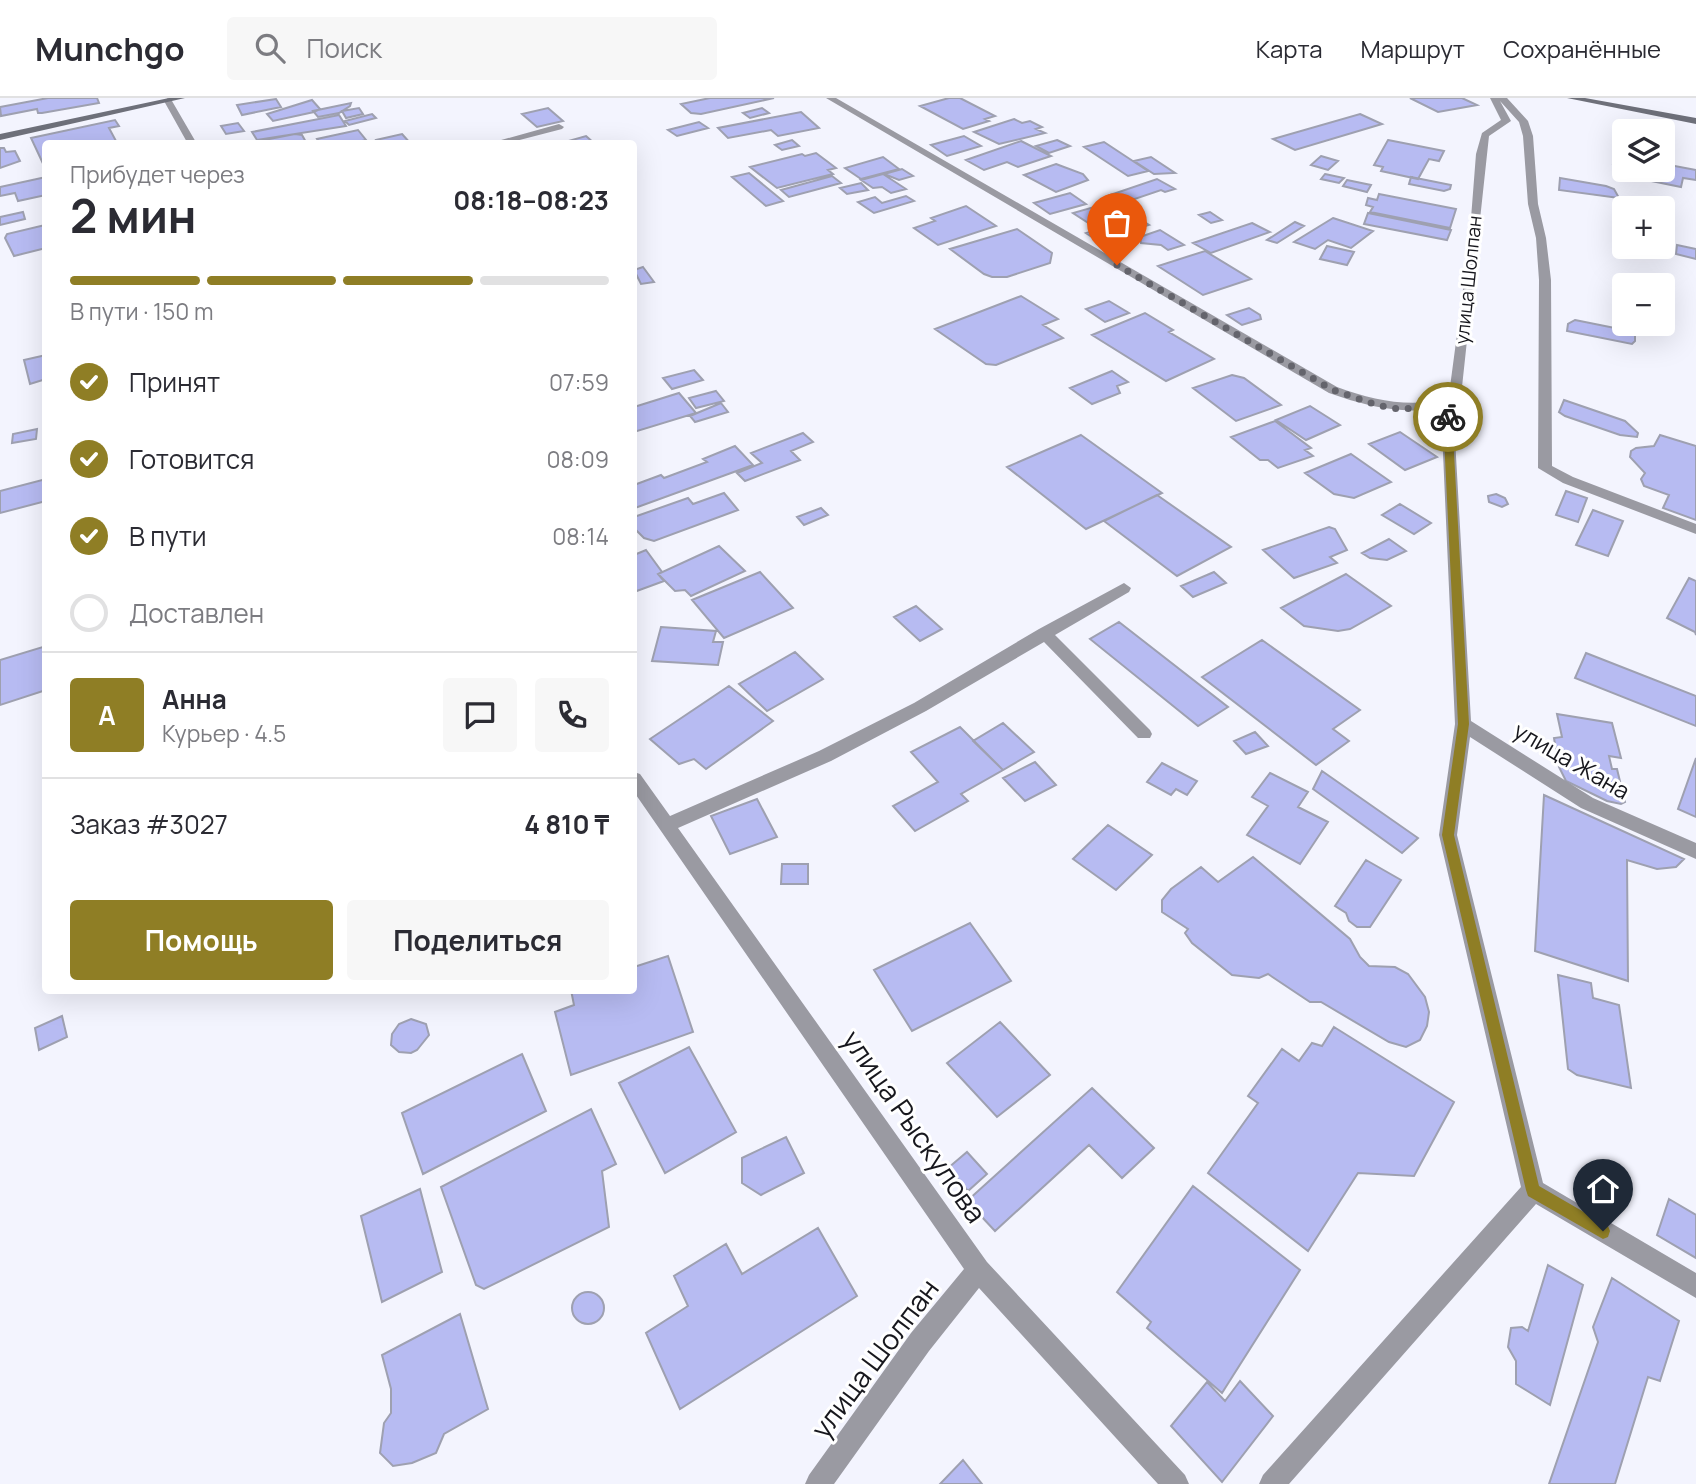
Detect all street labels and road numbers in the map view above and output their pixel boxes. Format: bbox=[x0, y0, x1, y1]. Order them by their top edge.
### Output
street label: улица Шолпан bbox=[1448, 214, 1488, 346]
street label: улица Жана bbox=[1508, 714, 1636, 806]
street label: улица Рыскулова bbox=[834, 1022, 996, 1230]
street label: улица Шолпан bbox=[801, 1270, 947, 1446]

